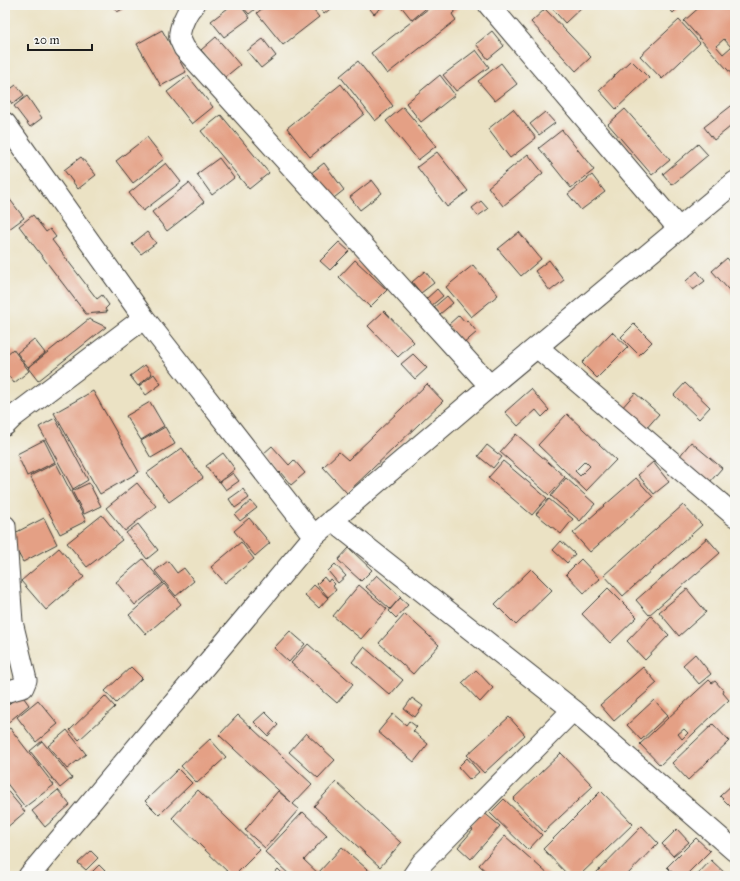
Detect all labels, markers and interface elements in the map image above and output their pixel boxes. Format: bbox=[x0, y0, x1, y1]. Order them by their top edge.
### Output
scale bar bbox=[28, 26, 92, 52]
text: 20 m bbox=[34, 33, 60, 47]

